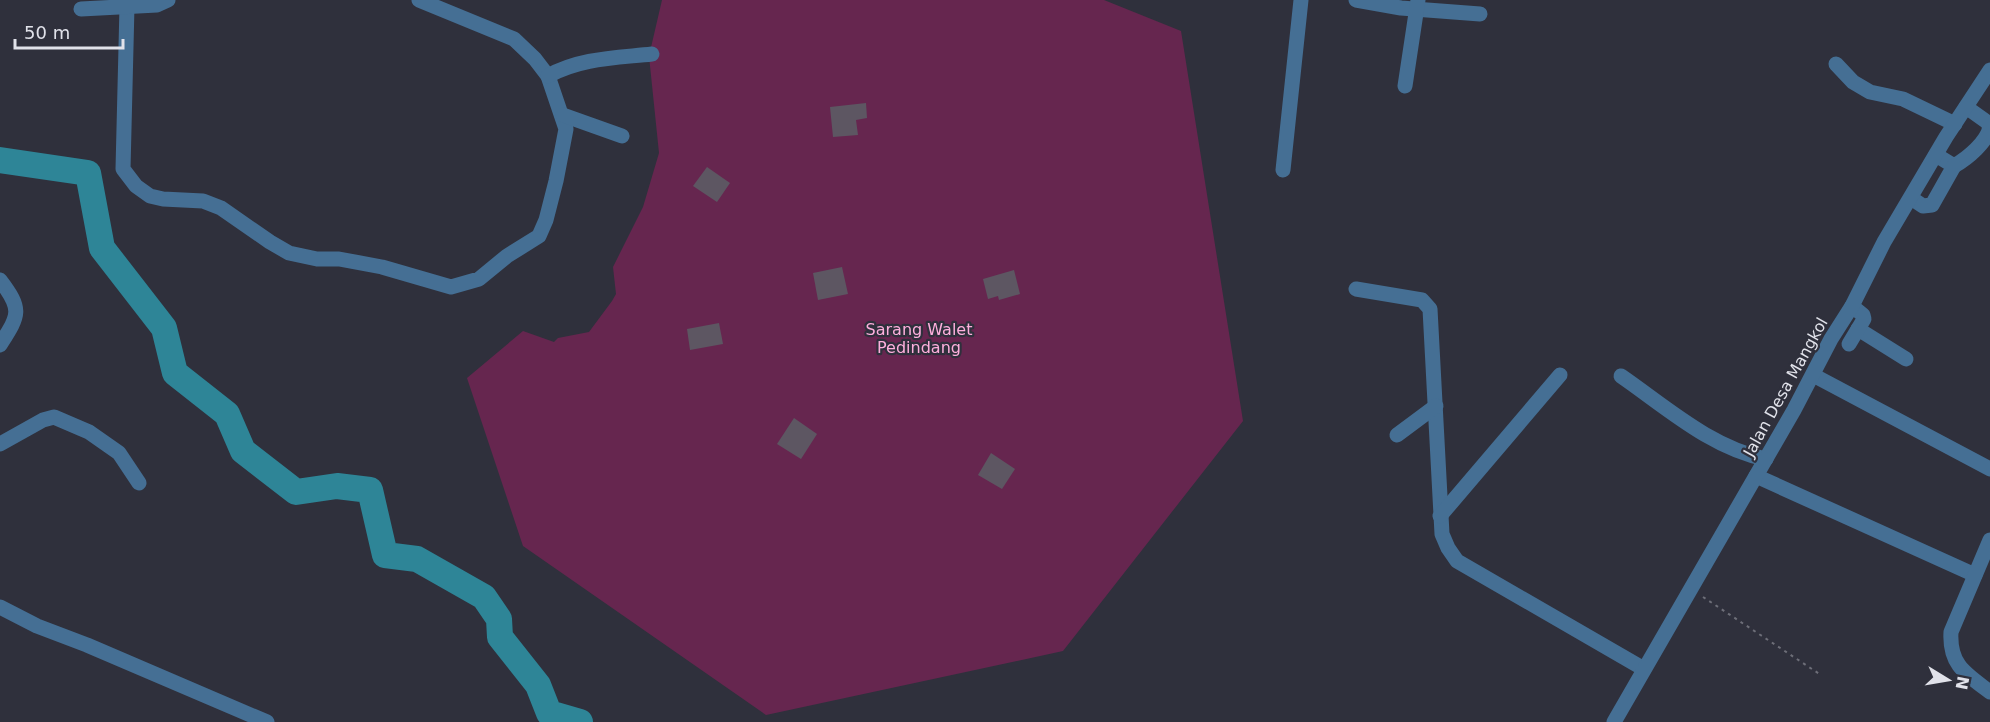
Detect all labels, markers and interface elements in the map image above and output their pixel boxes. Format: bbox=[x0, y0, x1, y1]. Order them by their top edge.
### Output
scale bar bbox=[15, 12, 123, 50]
text: 50 m bbox=[24, 22, 70, 43]
street label: Jalan Desa Mangkol bbox=[1739, 314, 1832, 461]
park label: Sarang Walet Pedindang bbox=[866, 320, 972, 357]
north arrow bbox=[1918, 650, 1978, 710]
text: N bbox=[1952, 674, 1973, 691]

